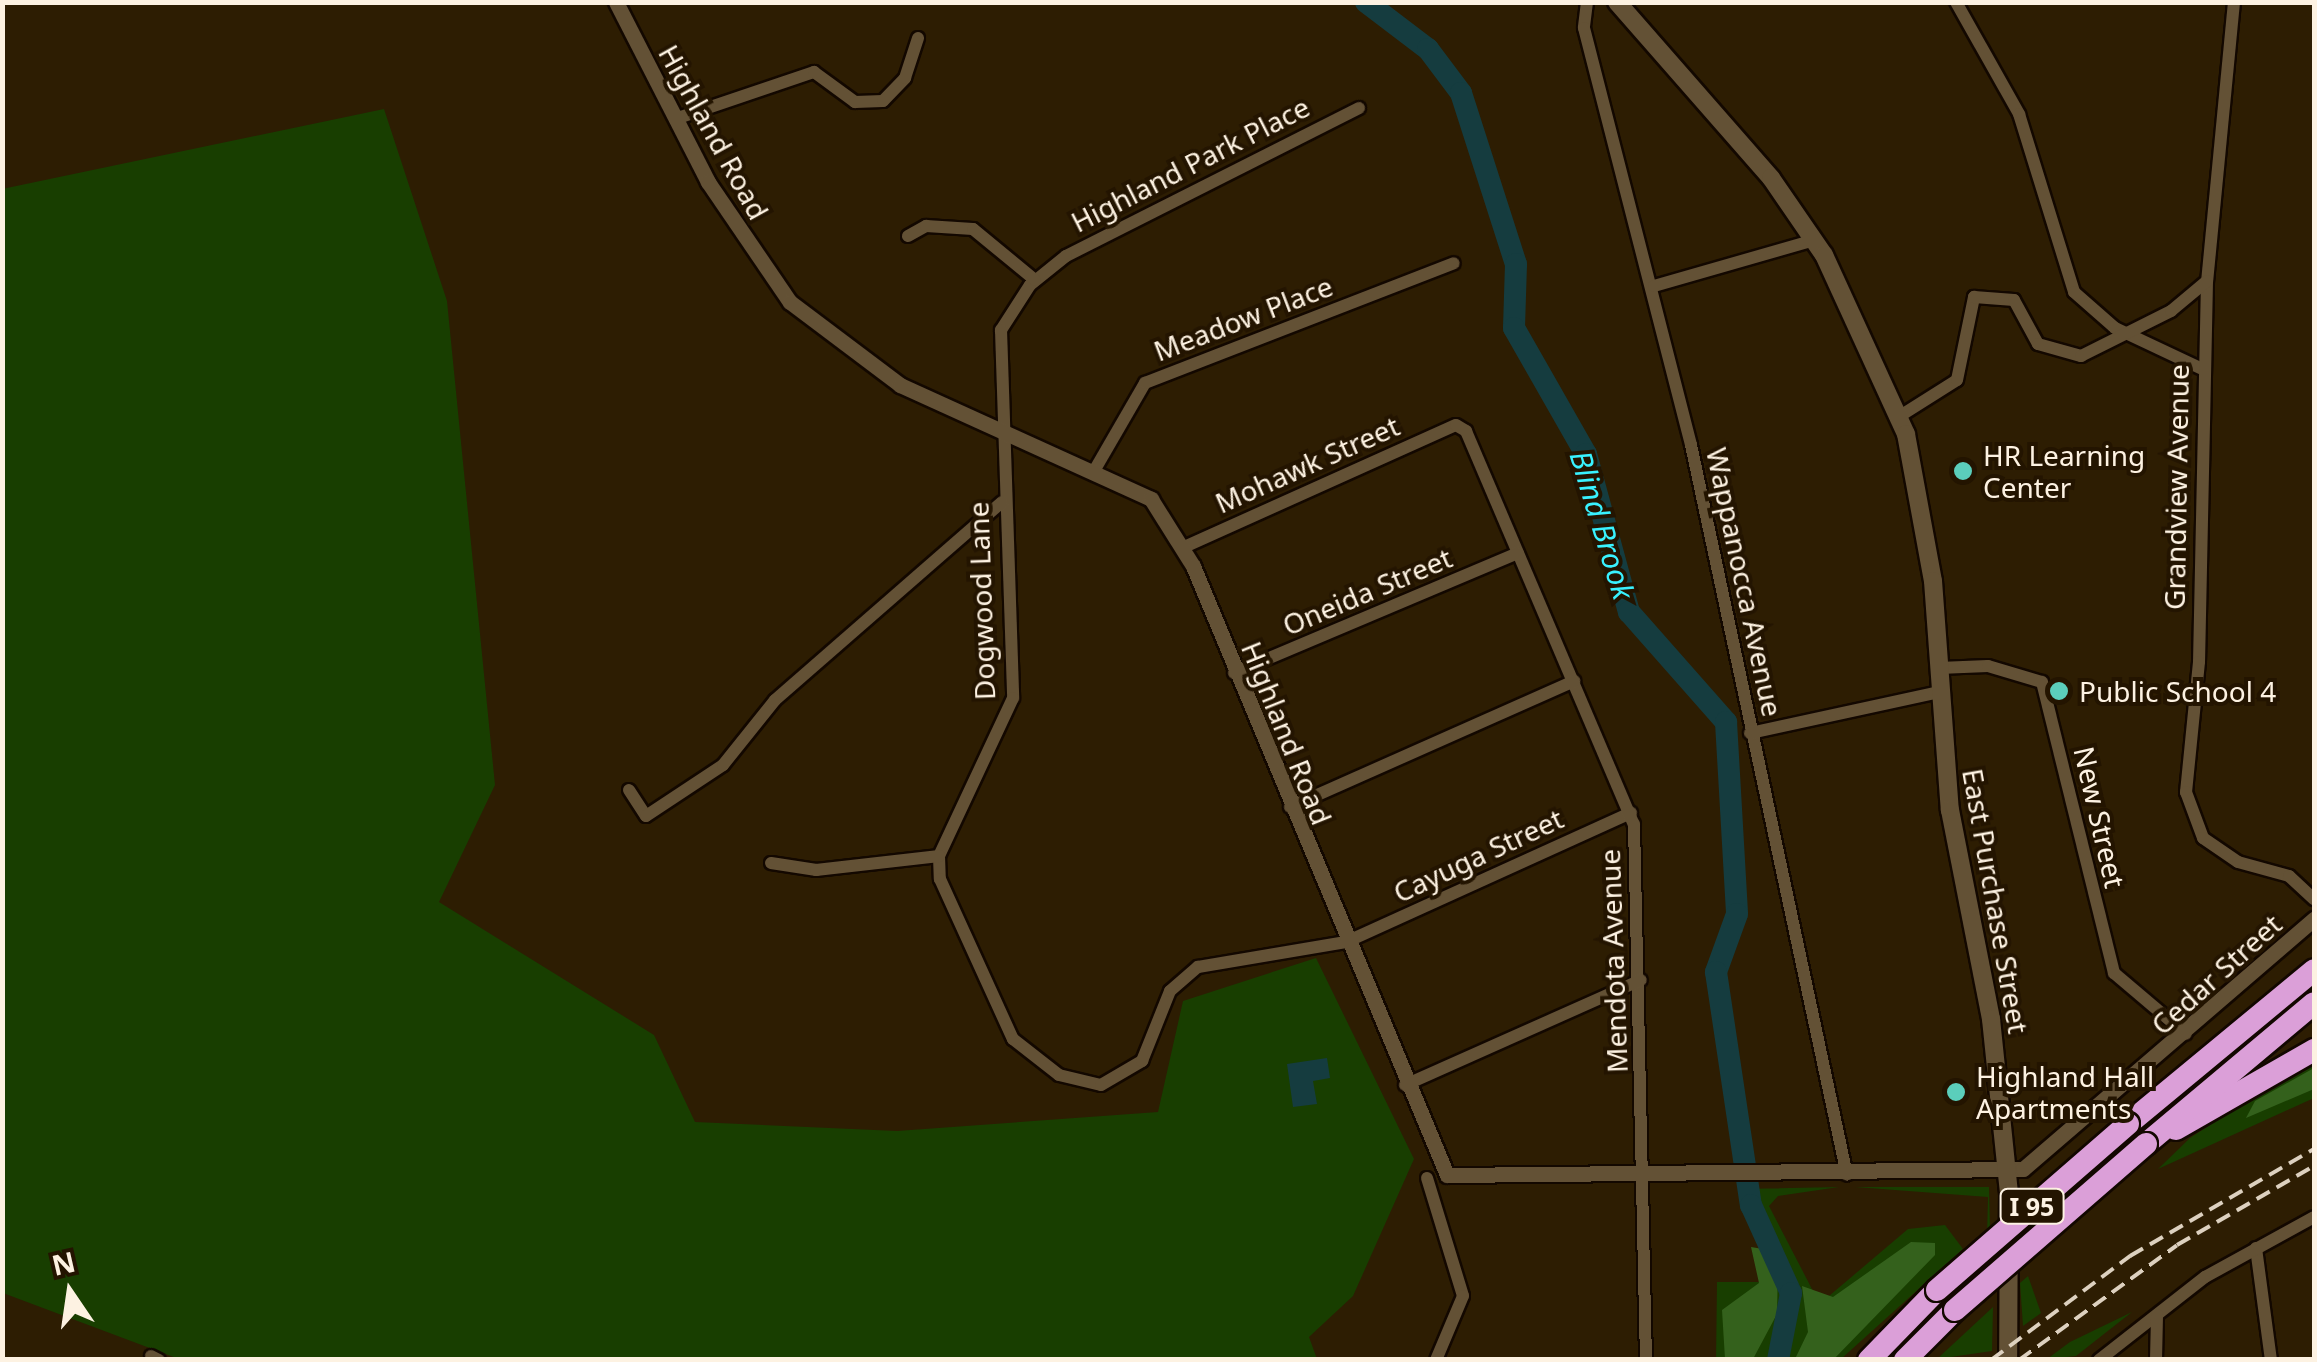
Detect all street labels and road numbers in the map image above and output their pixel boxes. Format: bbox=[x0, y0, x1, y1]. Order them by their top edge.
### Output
street label: Highland Road bbox=[652, 39, 776, 225]
street label: Highland Park Place bbox=[1065, 89, 1315, 239]
street label: Meadow Place bbox=[1149, 268, 1337, 368]
street label: Grandview Avenue bbox=[2157, 364, 2195, 610]
street label: Mohawk Street bbox=[1210, 408, 1404, 520]
street label: Wappanocca Avenue bbox=[1700, 445, 1790, 719]
street label: Dogwood Lane bbox=[961, 501, 1001, 701]
street label: Oneida Street bbox=[1277, 540, 1457, 642]
street label: Highland Road bbox=[1235, 637, 1339, 829]
street label: New Street bbox=[2067, 743, 2133, 891]
street label: East Purchase Street bbox=[1956, 766, 2036, 1036]
street label: Cayuga Street bbox=[1388, 801, 1568, 909]
street label: Mendota Avenue bbox=[1592, 848, 1634, 1074]
street label: Cedar Street bbox=[2144, 907, 2288, 1041]
road number: I 95 bbox=[2000, 1186, 2064, 1226]

